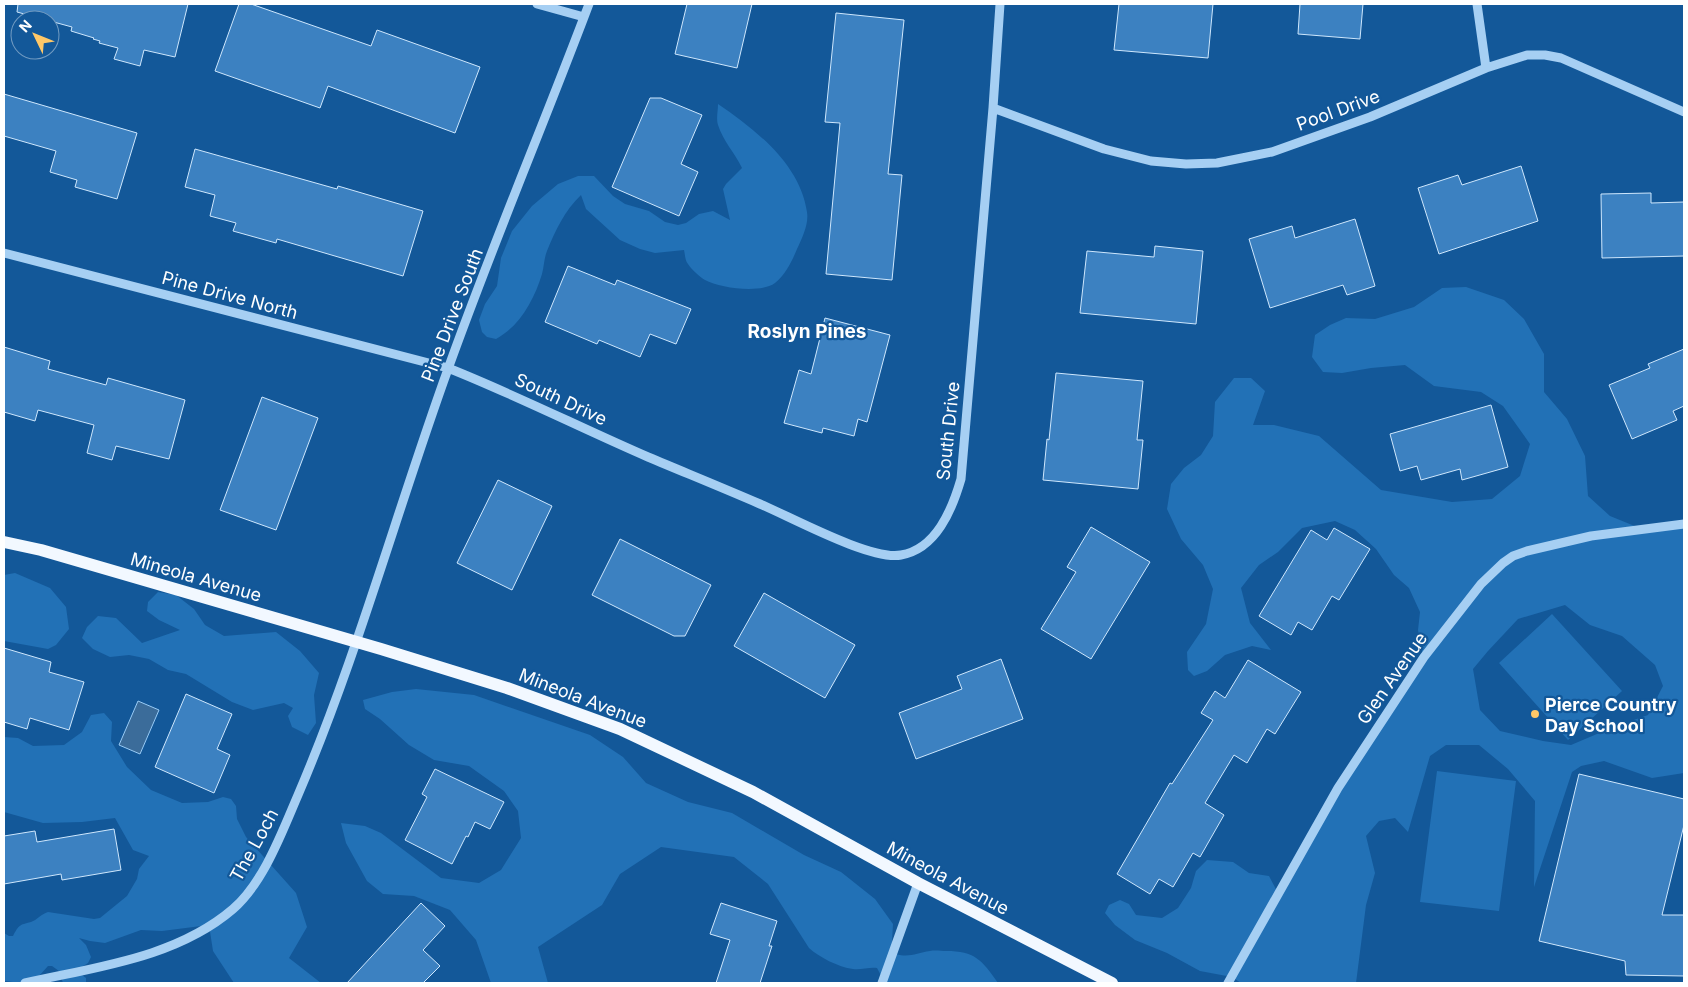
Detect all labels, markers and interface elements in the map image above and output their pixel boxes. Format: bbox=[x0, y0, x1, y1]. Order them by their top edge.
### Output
north arrow bbox=[10, 10, 60, 60]
text: N bbox=[15, 16, 35, 35]
street label: Pool Drive bbox=[1293, 85, 1383, 135]
street label: Pine Drive South bbox=[417, 245, 487, 385]
street label: Pine Drive North bbox=[160, 267, 300, 323]
district label: Roslyn Pines bbox=[748, 320, 866, 343]
street label: South Drive bbox=[512, 369, 610, 429]
street label: South Drive bbox=[932, 381, 964, 481]
street label: Mineola Avenue bbox=[128, 548, 264, 606]
street label: Glen Avenue bbox=[1353, 628, 1431, 728]
street label: Mineola Avenue bbox=[516, 664, 650, 732]
place label: Pierce Country Day School bbox=[1545, 694, 1677, 736]
marker: Pierce Country Day School bbox=[1529, 708, 1541, 720]
street label: The Loch bbox=[225, 805, 283, 885]
street label: Mineola Avenue bbox=[883, 837, 1013, 919]

